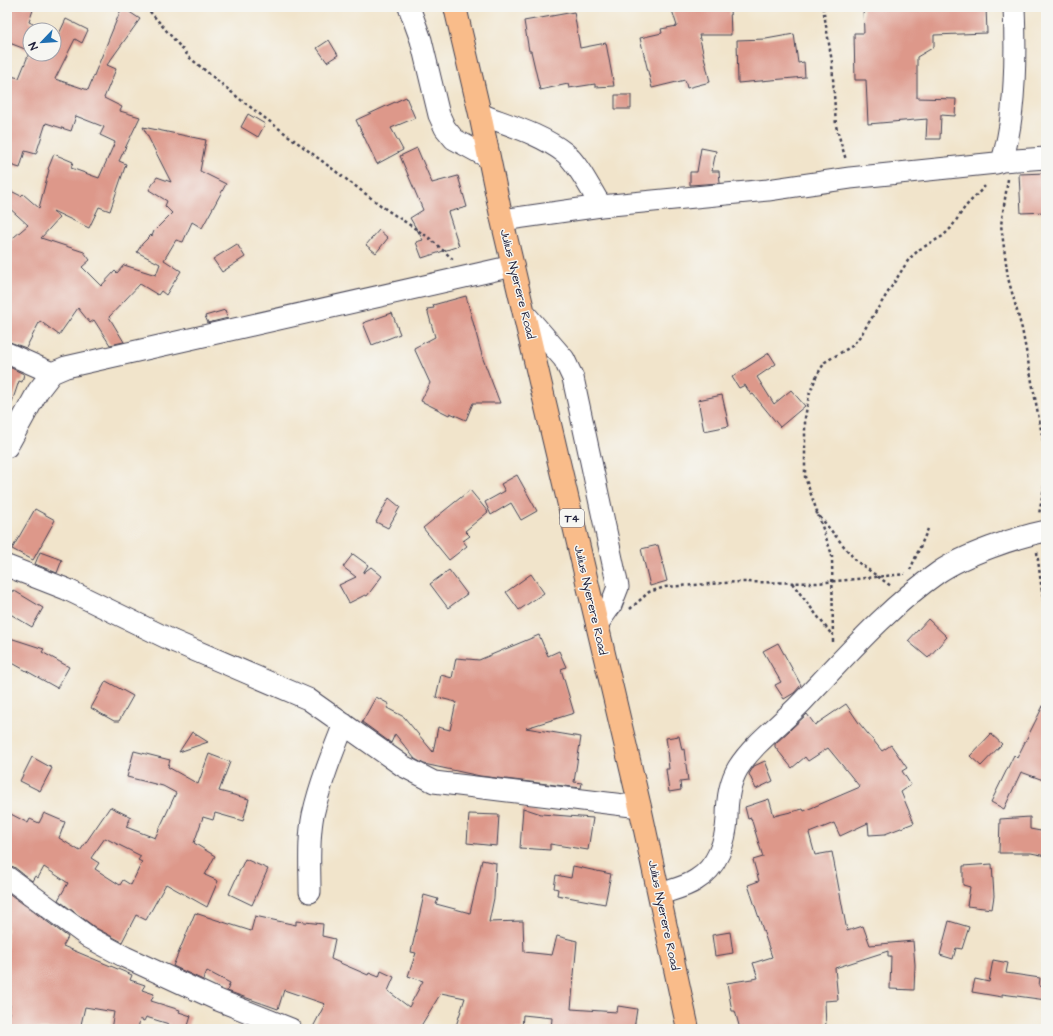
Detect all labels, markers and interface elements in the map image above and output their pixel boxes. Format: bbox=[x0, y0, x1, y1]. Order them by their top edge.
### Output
north arrow bbox=[22, 22, 62, 62]
text: N bbox=[25, 40, 42, 52]
street label: Julius Nyerere Road bbox=[495, 228, 539, 341]
road number: T4 bbox=[560, 509, 584, 527]
street label: Julius Nyerere Road bbox=[569, 544, 611, 657]
street label: Julius Nyerere Road bbox=[643, 858, 683, 972]

